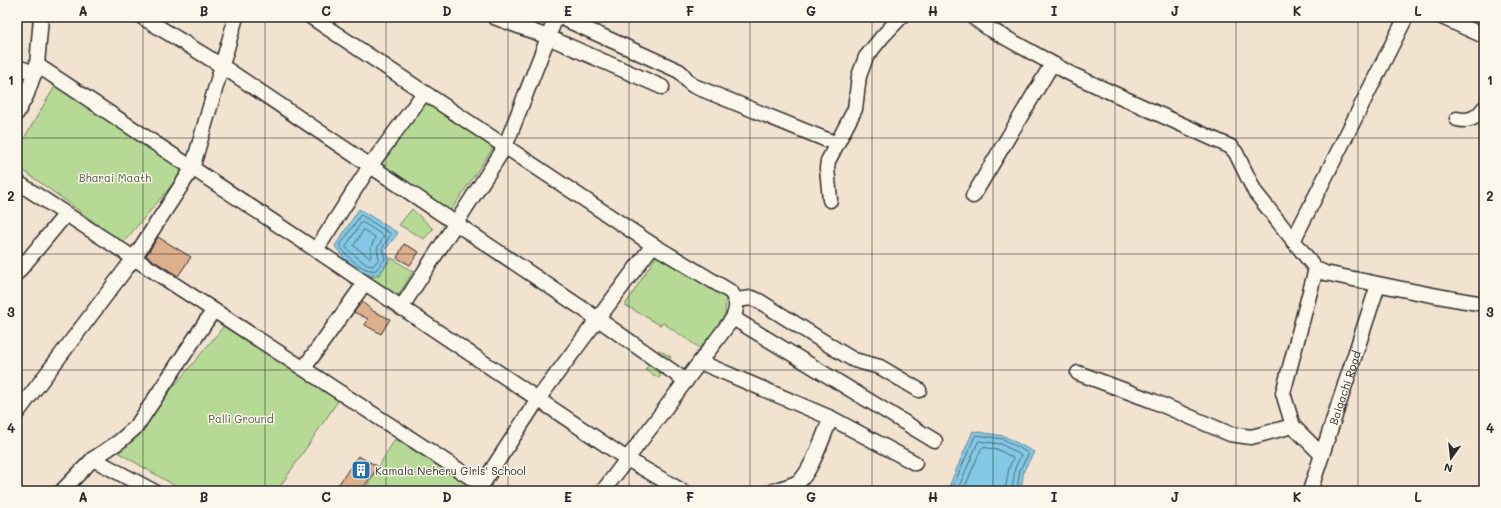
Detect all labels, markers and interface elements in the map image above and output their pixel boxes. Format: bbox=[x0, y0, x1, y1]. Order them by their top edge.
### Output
text: A bbox=[78, 2, 88, 19]
text: B bbox=[200, 2, 209, 19]
text: C bbox=[321, 2, 331, 19]
text: D bbox=[442, 2, 452, 19]
text: E bbox=[564, 2, 572, 19]
text: F bbox=[686, 2, 694, 19]
text: G bbox=[806, 2, 816, 19]
text: H bbox=[928, 2, 938, 19]
text: I bbox=[1051, 2, 1058, 19]
text: J bbox=[1171, 2, 1179, 19]
text: K bbox=[1293, 2, 1302, 19]
text: L bbox=[1414, 2, 1422, 19]
text: 1 bbox=[8, 71, 14, 88]
text: 1 bbox=[1487, 71, 1493, 88]
park label: Bharai Maath bbox=[79, 170, 151, 185]
text: 2 bbox=[7, 187, 15, 204]
text: 2 bbox=[1486, 187, 1494, 204]
text: 3 bbox=[7, 303, 15, 320]
text: 3 bbox=[1486, 303, 1494, 320]
street label: Baigachi Road bbox=[1325, 348, 1363, 427]
park label: Palli Ground bbox=[208, 411, 274, 426]
text: 4 bbox=[7, 419, 15, 436]
text: 4 bbox=[1486, 419, 1494, 436]
north arrow bbox=[1431, 438, 1471, 478]
building icon: Kamala Neheru Girls' School bbox=[350, 459, 372, 481]
text: N bbox=[1442, 460, 1454, 476]
place label: Kamala Neheru Girls' School bbox=[375, 463, 526, 478]
text: A bbox=[78, 488, 88, 505]
text: B bbox=[200, 488, 209, 505]
text: C bbox=[321, 488, 331, 505]
text: D bbox=[442, 488, 452, 505]
text: E bbox=[564, 488, 572, 505]
text: F bbox=[686, 488, 694, 505]
text: G bbox=[806, 488, 816, 505]
text: H bbox=[928, 488, 938, 505]
text: I bbox=[1051, 488, 1058, 505]
text: J bbox=[1171, 488, 1179, 505]
text: K bbox=[1293, 488, 1302, 505]
text: L bbox=[1414, 488, 1422, 505]

